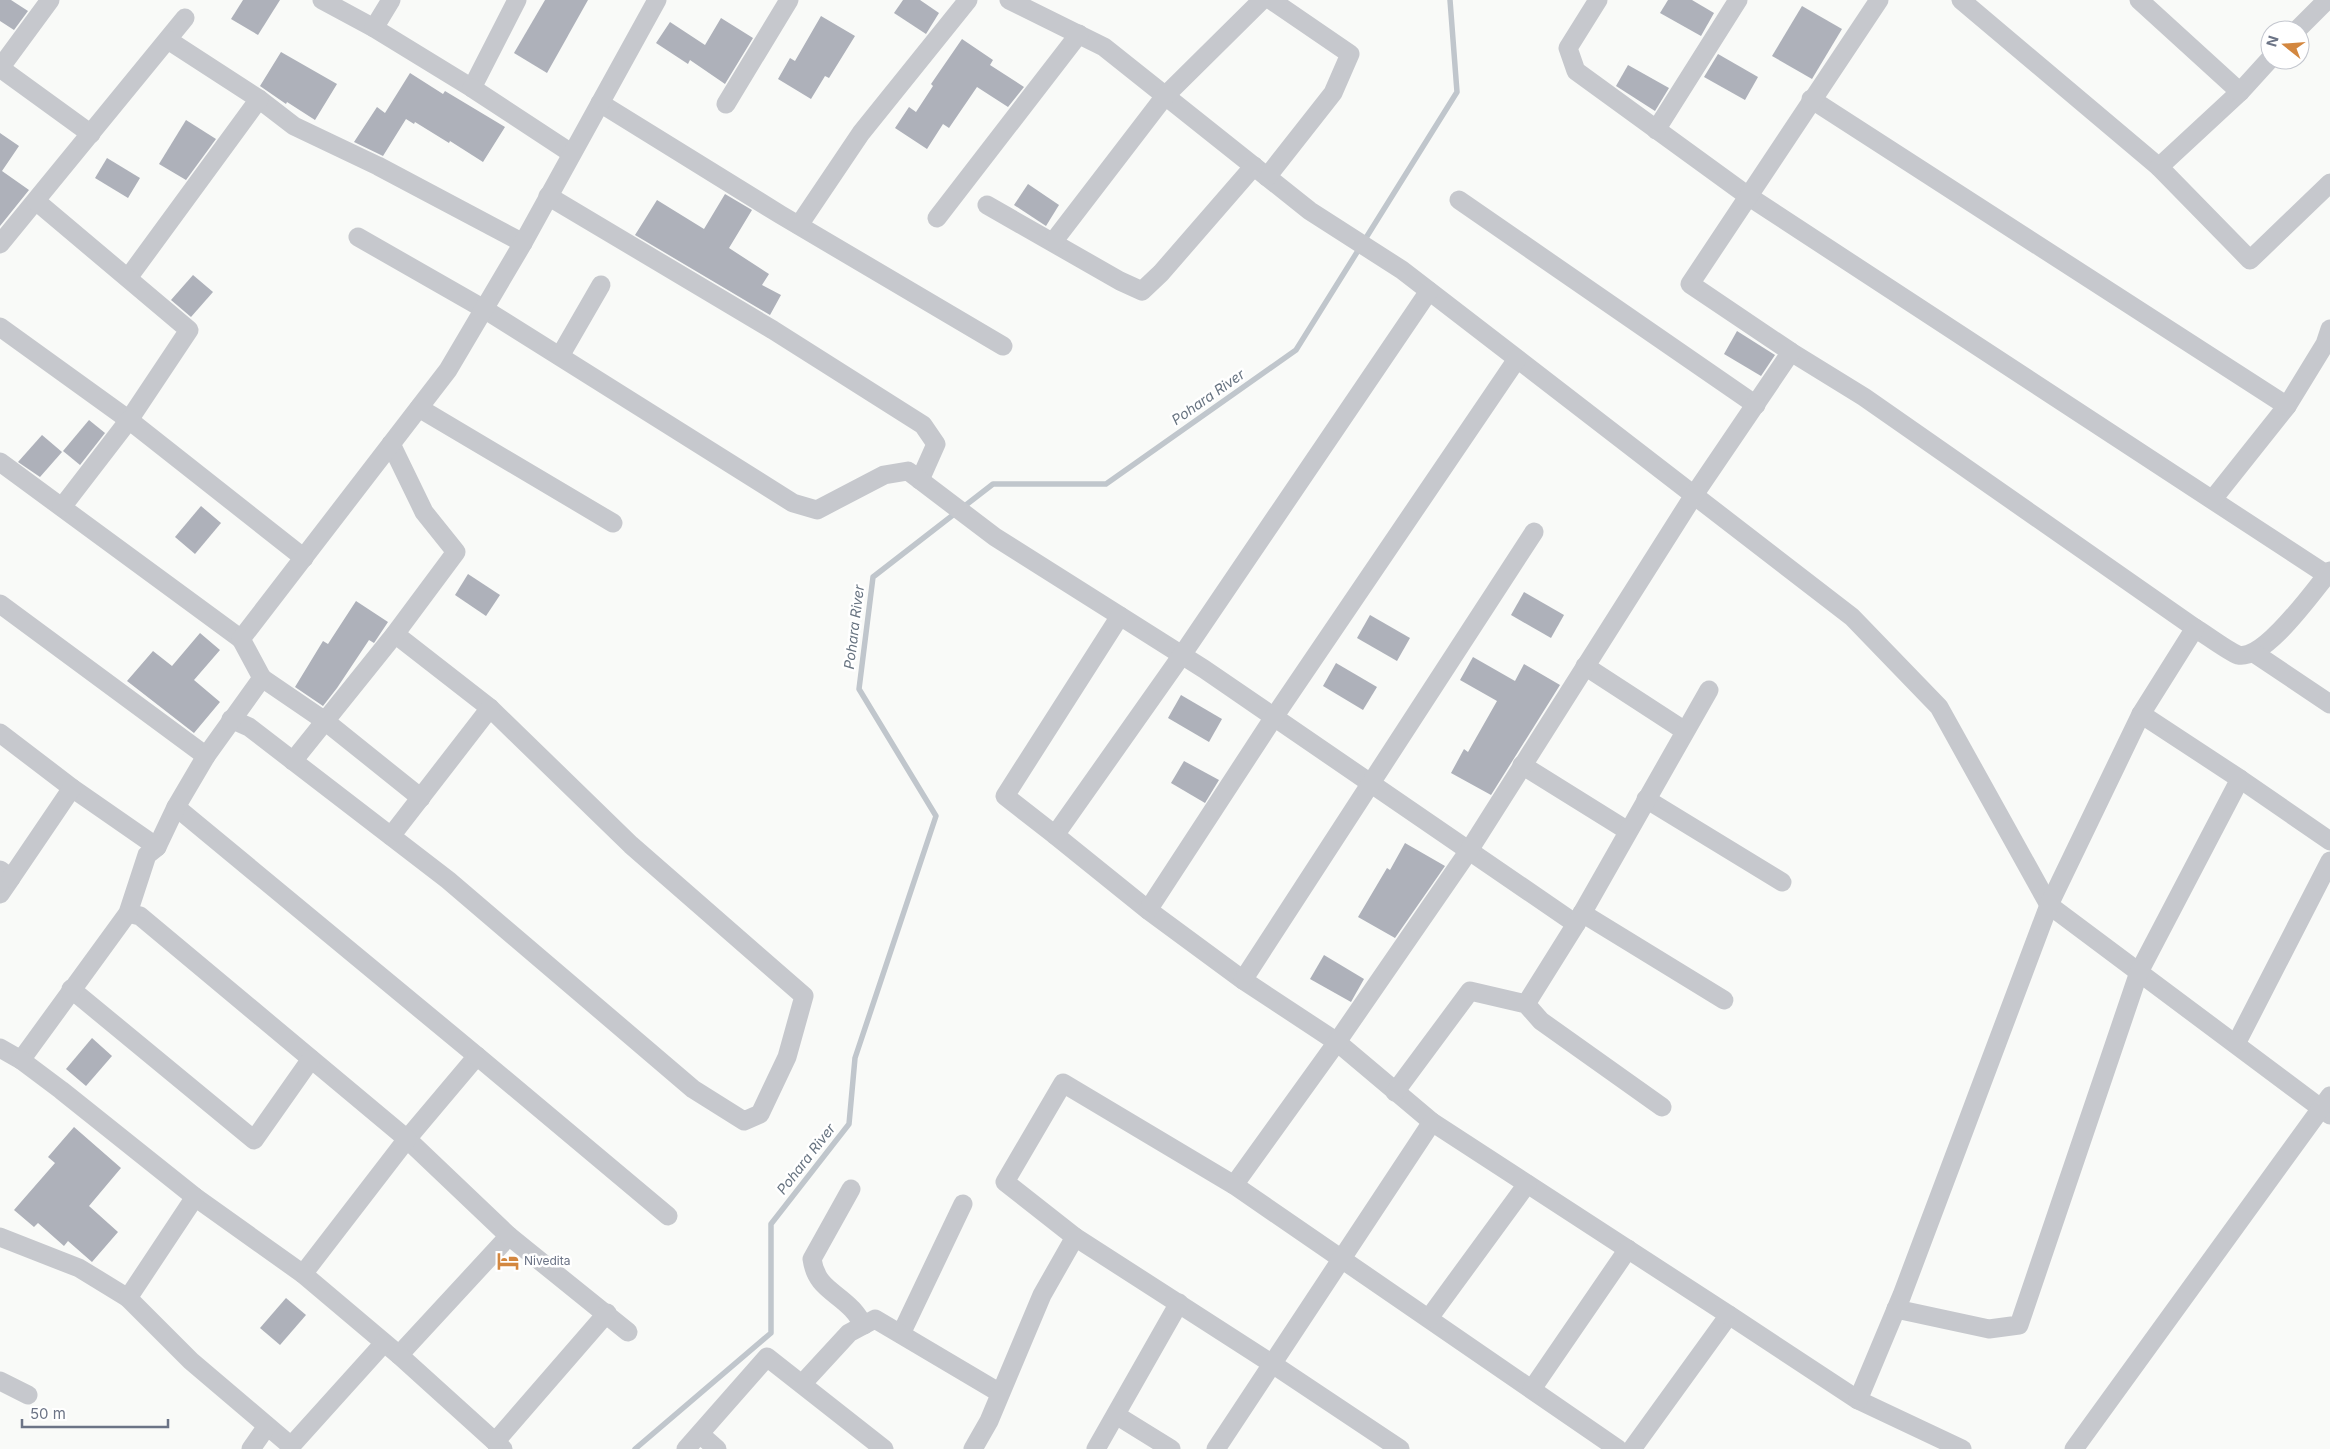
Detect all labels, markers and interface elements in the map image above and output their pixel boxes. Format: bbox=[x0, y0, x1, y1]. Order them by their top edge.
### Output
north arrow bbox=[2260, 20, 2310, 70]
text: N bbox=[2262, 33, 2282, 49]
water label: Pohara River bbox=[1168, 365, 1248, 428]
water label: Pohara River bbox=[840, 583, 867, 670]
water label: Pohara River bbox=[773, 1119, 839, 1197]
hotel icon: Nivedita bbox=[495, 1248, 521, 1274]
place label: Nivedita bbox=[524, 1253, 570, 1268]
scale bar bbox=[22, 1396, 169, 1428]
text: 50 m bbox=[30, 1404, 66, 1423]

